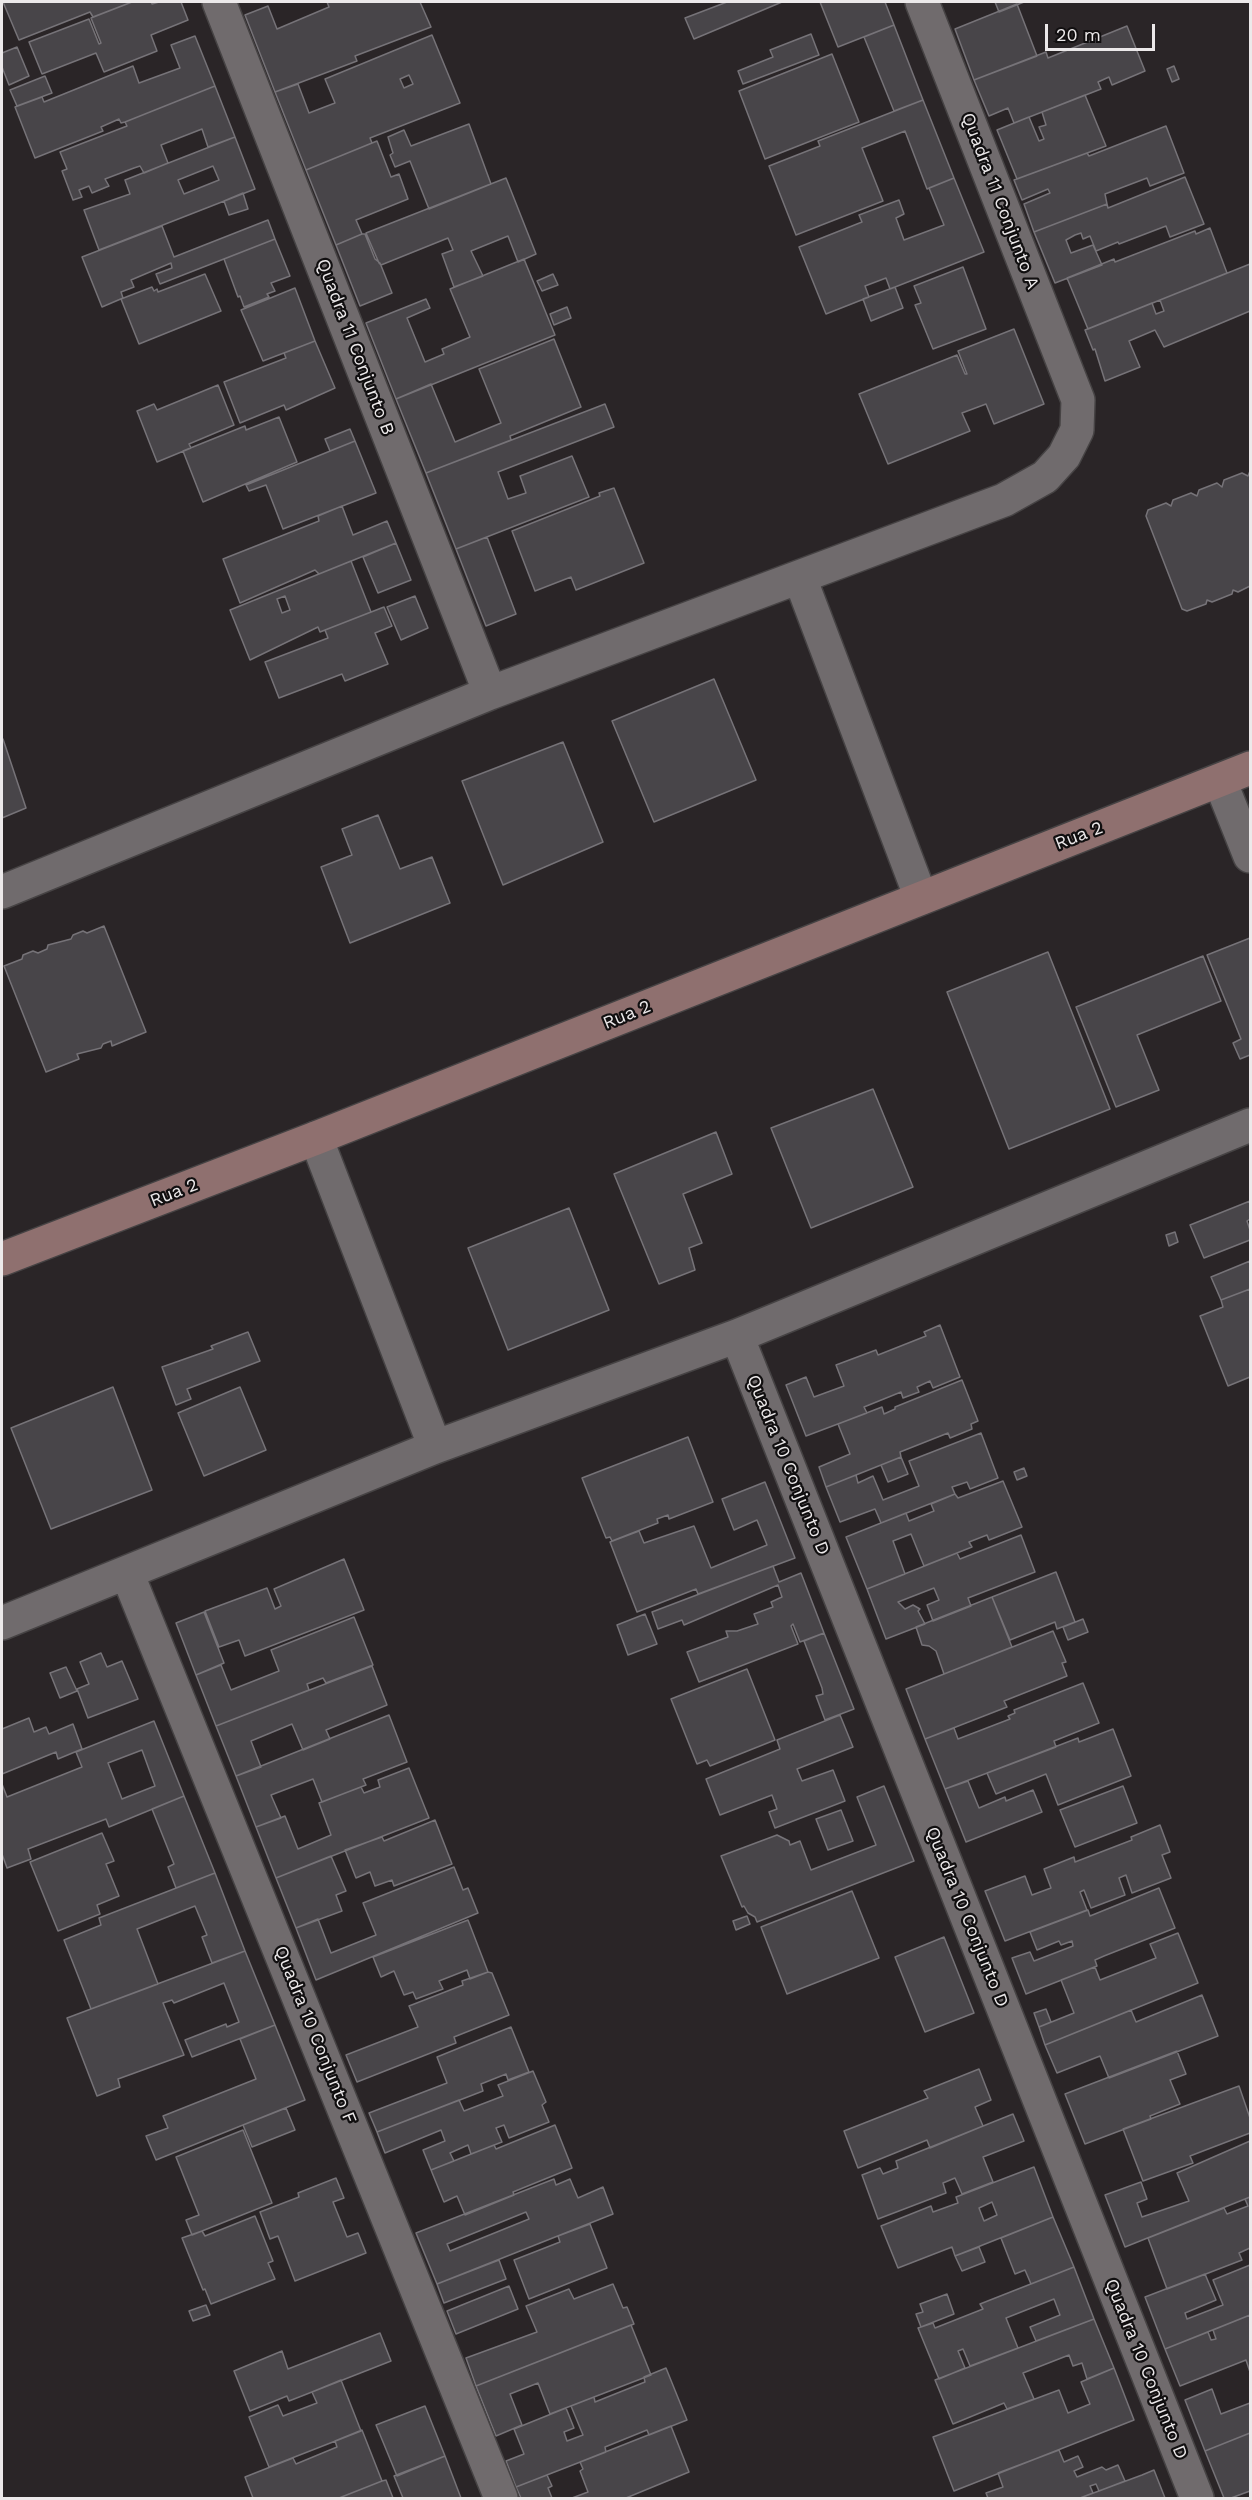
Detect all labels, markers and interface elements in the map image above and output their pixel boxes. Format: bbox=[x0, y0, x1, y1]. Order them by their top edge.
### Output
scale bar bbox=[1048, 12, 1158, 50]
text: 20 m bbox=[1056, 24, 1101, 45]
street label: Quadra 11 Conjunto A bbox=[956, 110, 1044, 292]
street label: Quadra 11 Conjunto B bbox=[311, 256, 399, 438]
street label: Rua 2 bbox=[1052, 817, 1106, 855]
street label: Rua 2 bbox=[600, 996, 654, 1034]
street label: Rua 2 bbox=[147, 1174, 201, 1212]
street label: Quadra 10 Conjunto D bbox=[742, 1372, 834, 1558]
street label: Quadra 10 Conjunto D bbox=[921, 1824, 1013, 2010]
street label: Quadra 10 Conjunto F bbox=[269, 1943, 361, 2127]
street label: Quadra 10 Conjunto D bbox=[1100, 2276, 1192, 2462]

